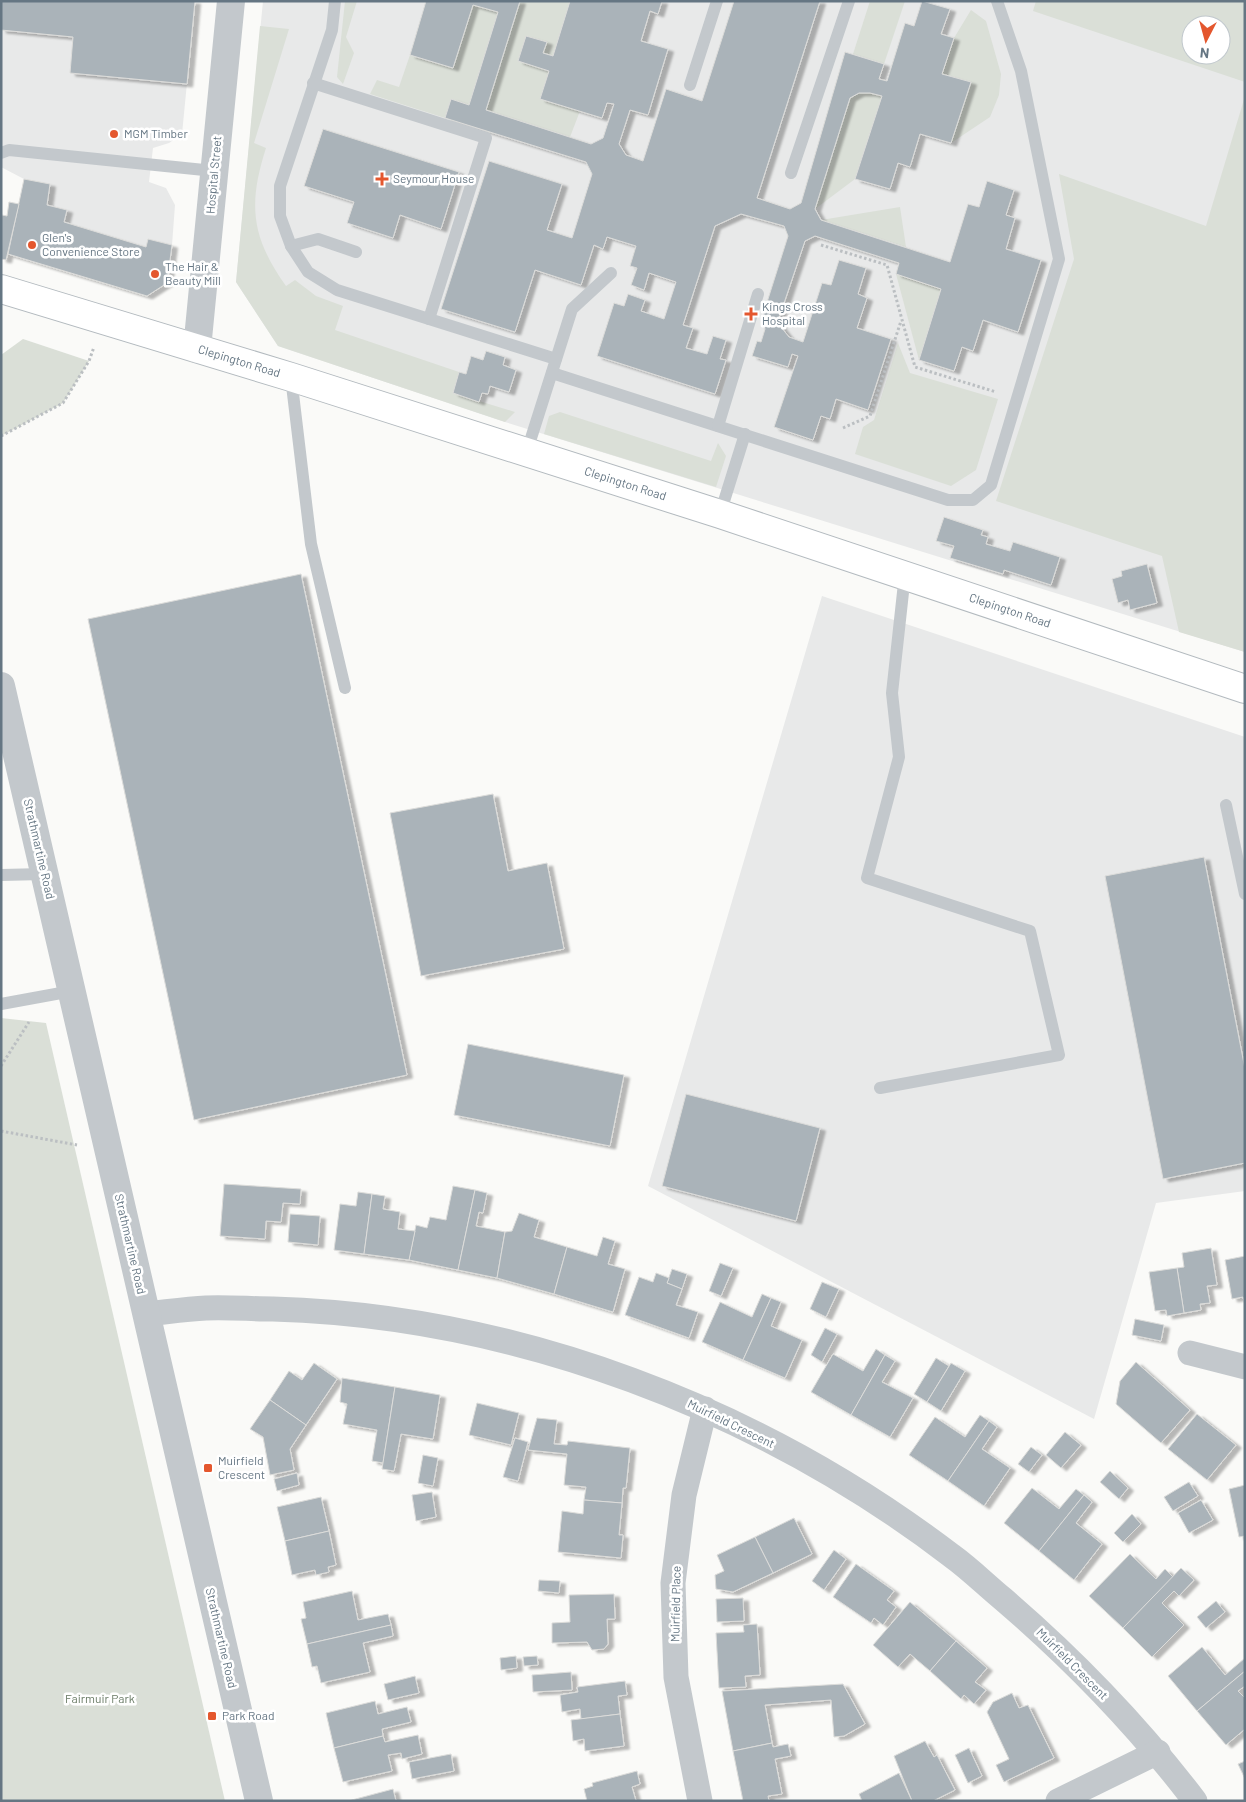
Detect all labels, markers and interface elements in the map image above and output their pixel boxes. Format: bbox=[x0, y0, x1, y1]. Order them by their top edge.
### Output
north arrow bbox=[1181, 15, 1231, 65]
text: N bbox=[1199, 44, 1210, 62]
place label: MGM Timber bbox=[124, 126, 188, 140]
marker: MGM Timber bbox=[108, 128, 120, 140]
street label: Hospital Street bbox=[203, 135, 223, 215]
place label: Seymour House bbox=[393, 171, 474, 185]
marker: Seymour House bbox=[375, 172, 389, 186]
place label: Glen's Convenience Store bbox=[42, 230, 140, 258]
marker: Glen's Convenience Store bbox=[26, 239, 38, 251]
place label: The Hair & Beauty Mill bbox=[165, 259, 221, 287]
marker: The Hair & Beauty Mill bbox=[149, 268, 161, 280]
place label: Kings Cross Hospital bbox=[762, 299, 823, 327]
marker: Kings Cross Hospital bbox=[744, 307, 758, 321]
street label: Clepington Road bbox=[197, 341, 282, 379]
street label: Clepington Road bbox=[583, 463, 668, 502]
street label: Clepington Road bbox=[968, 590, 1053, 630]
street label: Strathmartine Road bbox=[22, 797, 58, 900]
street label: Strathmartine Road bbox=[113, 1192, 149, 1295]
street label: Muirfield Crescent bbox=[686, 1396, 777, 1450]
place label: Muirfield Crescent bbox=[218, 1453, 265, 1481]
marker: Muirfield Crescent bbox=[202, 1462, 214, 1474]
street label: Muirfield Place bbox=[667, 1566, 683, 1642]
street label: Strathmartine Road bbox=[204, 1586, 240, 1689]
street label: Muirfield Crescent bbox=[1034, 1625, 1111, 1702]
park label: Fairmuir Park bbox=[65, 1691, 135, 1705]
place label: Park Road bbox=[222, 1708, 275, 1722]
marker: Park Road bbox=[206, 1710, 218, 1722]

